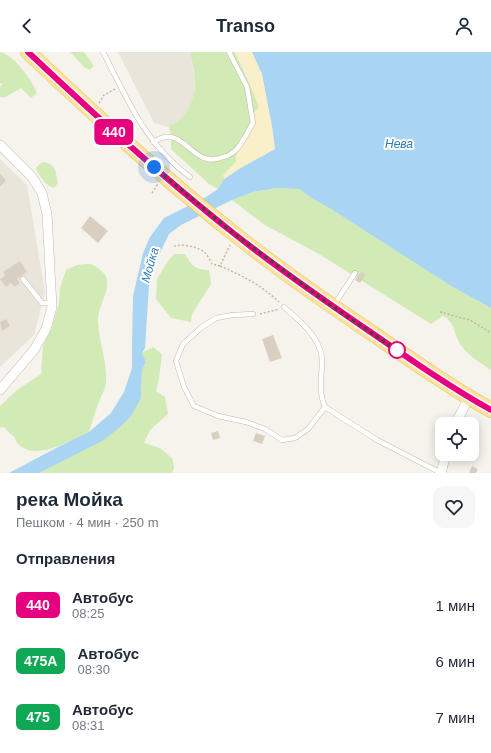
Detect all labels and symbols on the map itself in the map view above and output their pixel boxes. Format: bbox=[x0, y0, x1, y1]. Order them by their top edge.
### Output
line badge: 440 bbox=[91, 119, 137, 145]
water label: Нева bbox=[385, 137, 413, 151]
your location bbox=[144, 157, 164, 177]
water label: Мойка bbox=[138, 246, 162, 284]
unlabelled marker bbox=[388, 341, 406, 359]

